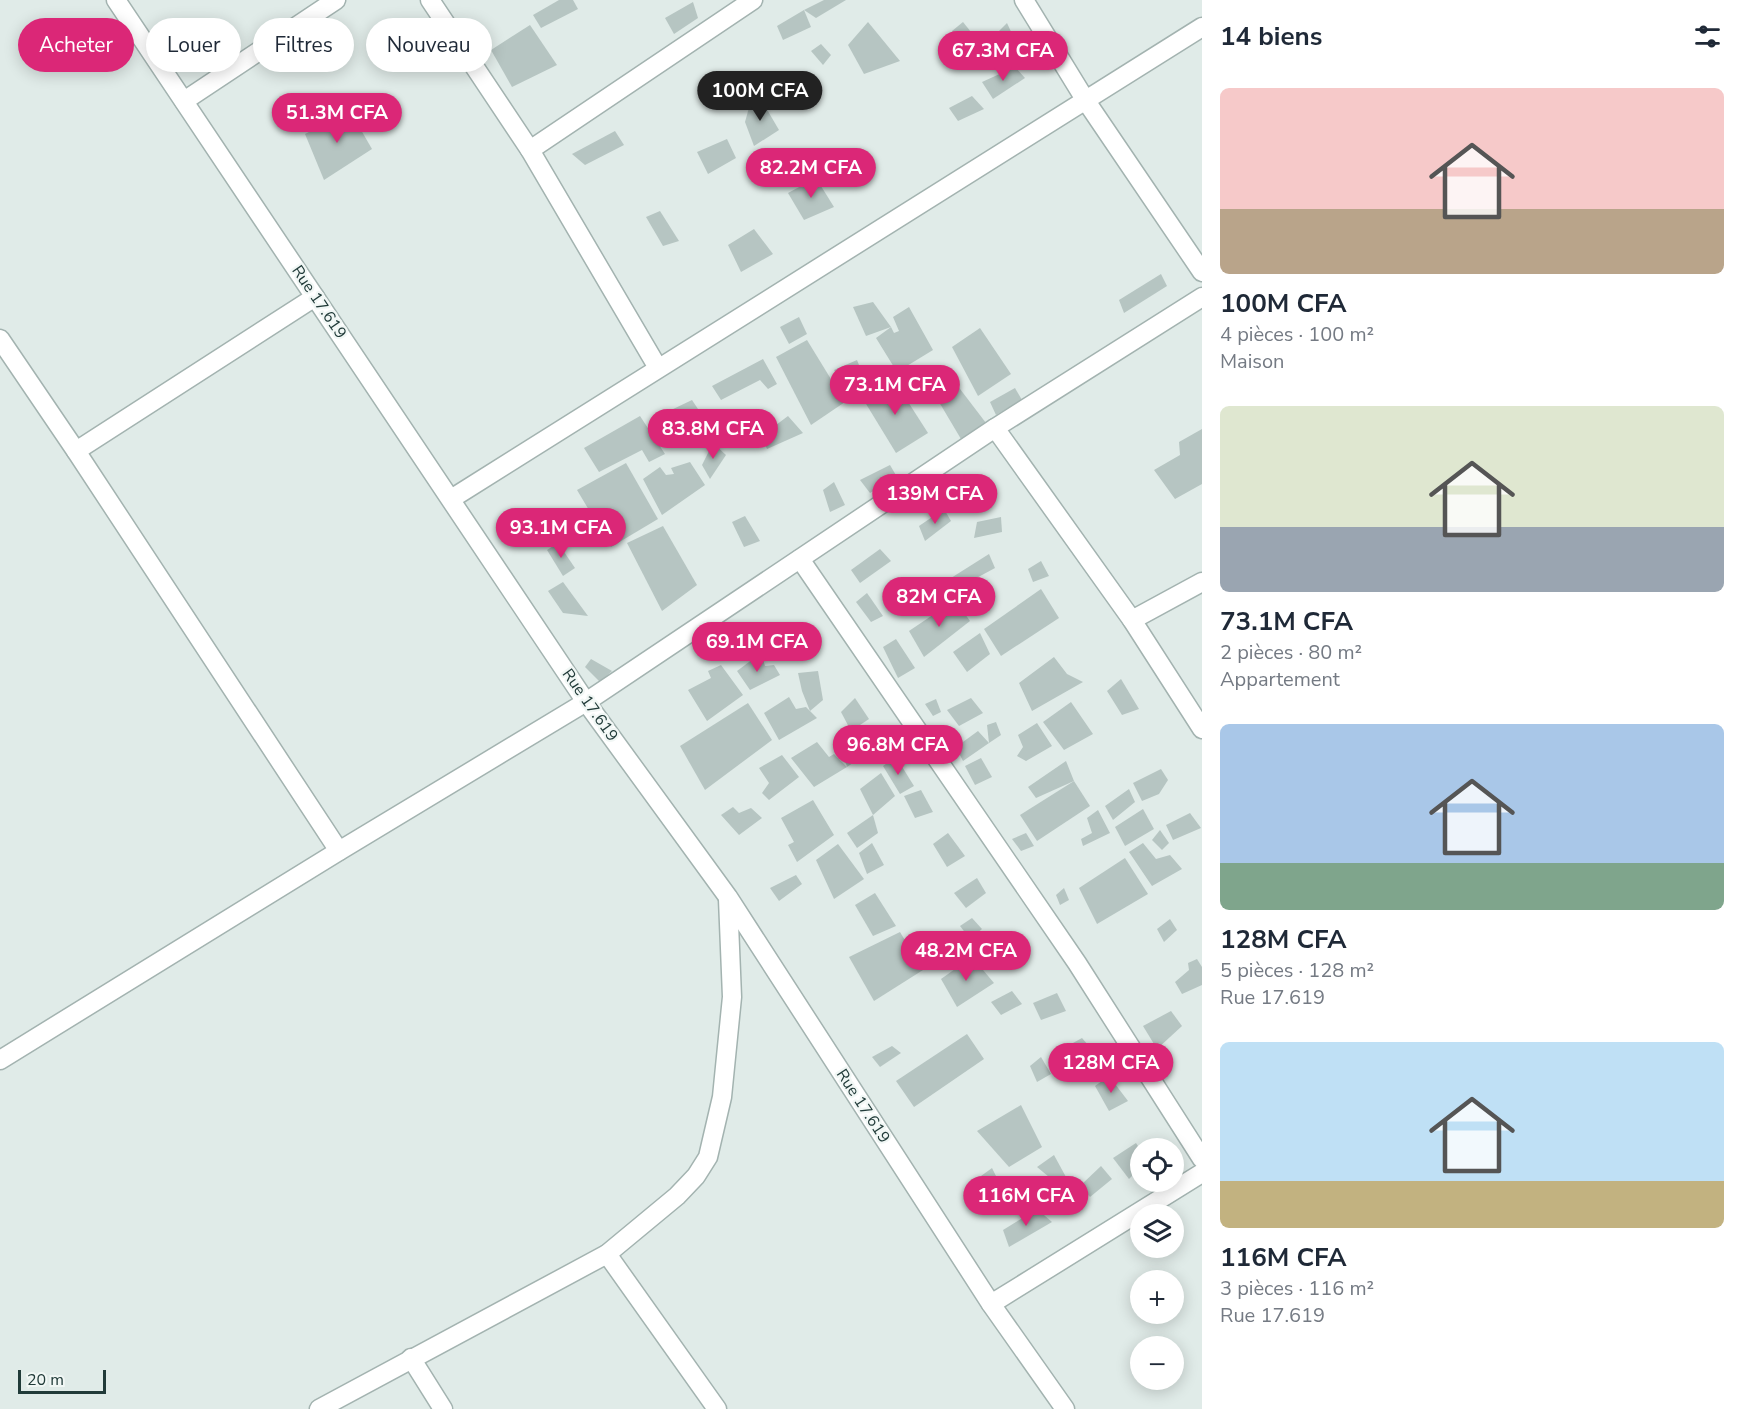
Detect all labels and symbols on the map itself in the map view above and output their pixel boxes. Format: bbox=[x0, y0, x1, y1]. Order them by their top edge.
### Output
pin: 67.3M CFA bbox=[934, 31, 1072, 82]
pin: 100M CFA bbox=[698, 71, 822, 122]
pin: 51.3M CFA bbox=[268, 93, 406, 144]
pin: 82.2M CFA bbox=[742, 148, 880, 199]
street label: Rue 17.619 bbox=[286, 261, 352, 343]
pin: 73.1M CFA bbox=[826, 365, 964, 416]
pin: 83.8M CFA bbox=[644, 409, 782, 460]
pin: 139M CFA bbox=[873, 474, 997, 525]
pin: 93.1M CFA bbox=[492, 508, 630, 559]
pin: 82M CFA bbox=[884, 577, 994, 628]
pin: 69.1M CFA bbox=[688, 622, 826, 673]
street label: Rue 17.619 bbox=[557, 664, 623, 746]
pin: 96.8M CFA bbox=[829, 725, 967, 776]
pin: 48.2M CFA bbox=[897, 931, 1035, 982]
pin: 128M CFA bbox=[1049, 1043, 1173, 1094]
street label: Rue 17.619 bbox=[831, 1065, 895, 1147]
pin: 116M CFA bbox=[964, 1176, 1088, 1227]
scale bar bbox=[18, 1367, 106, 1394]

